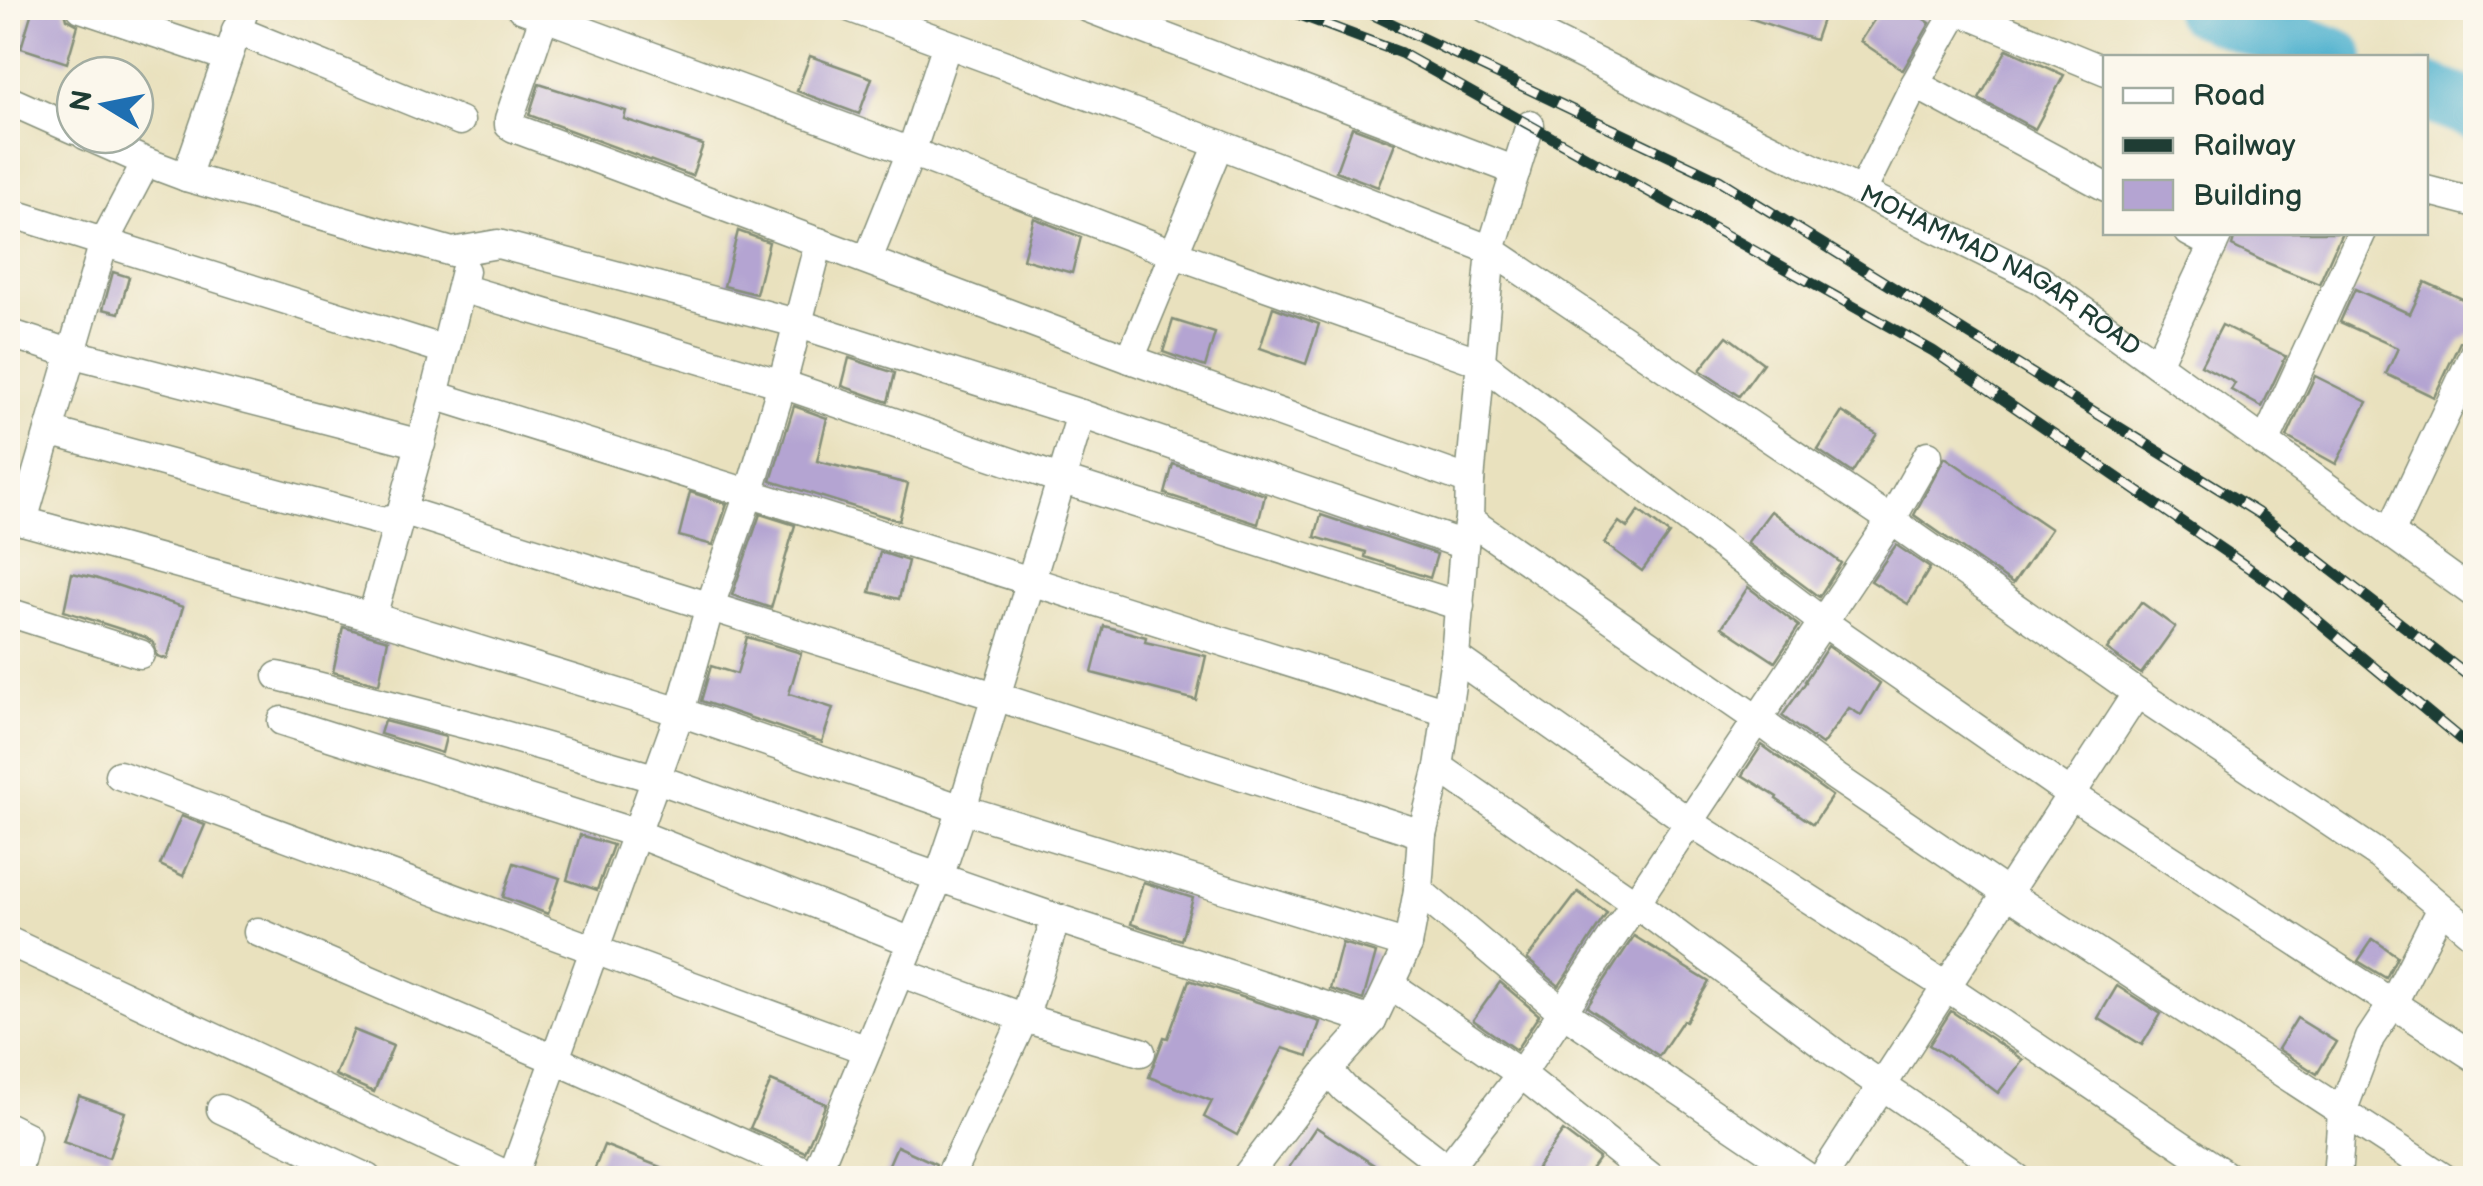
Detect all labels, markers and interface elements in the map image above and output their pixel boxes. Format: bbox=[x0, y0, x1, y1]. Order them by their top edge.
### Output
north arrow bbox=[55, 55, 155, 155]
legend bbox=[2103, 55, 2428, 235]
text: Road bbox=[2193, 78, 2266, 114]
text: N bbox=[64, 88, 100, 114]
text: Railway bbox=[2193, 128, 2296, 164]
street label: MOHAMMAD NAGAR ROAD bbox=[1855, 178, 2147, 363]
text: Building bbox=[2193, 178, 2302, 214]

